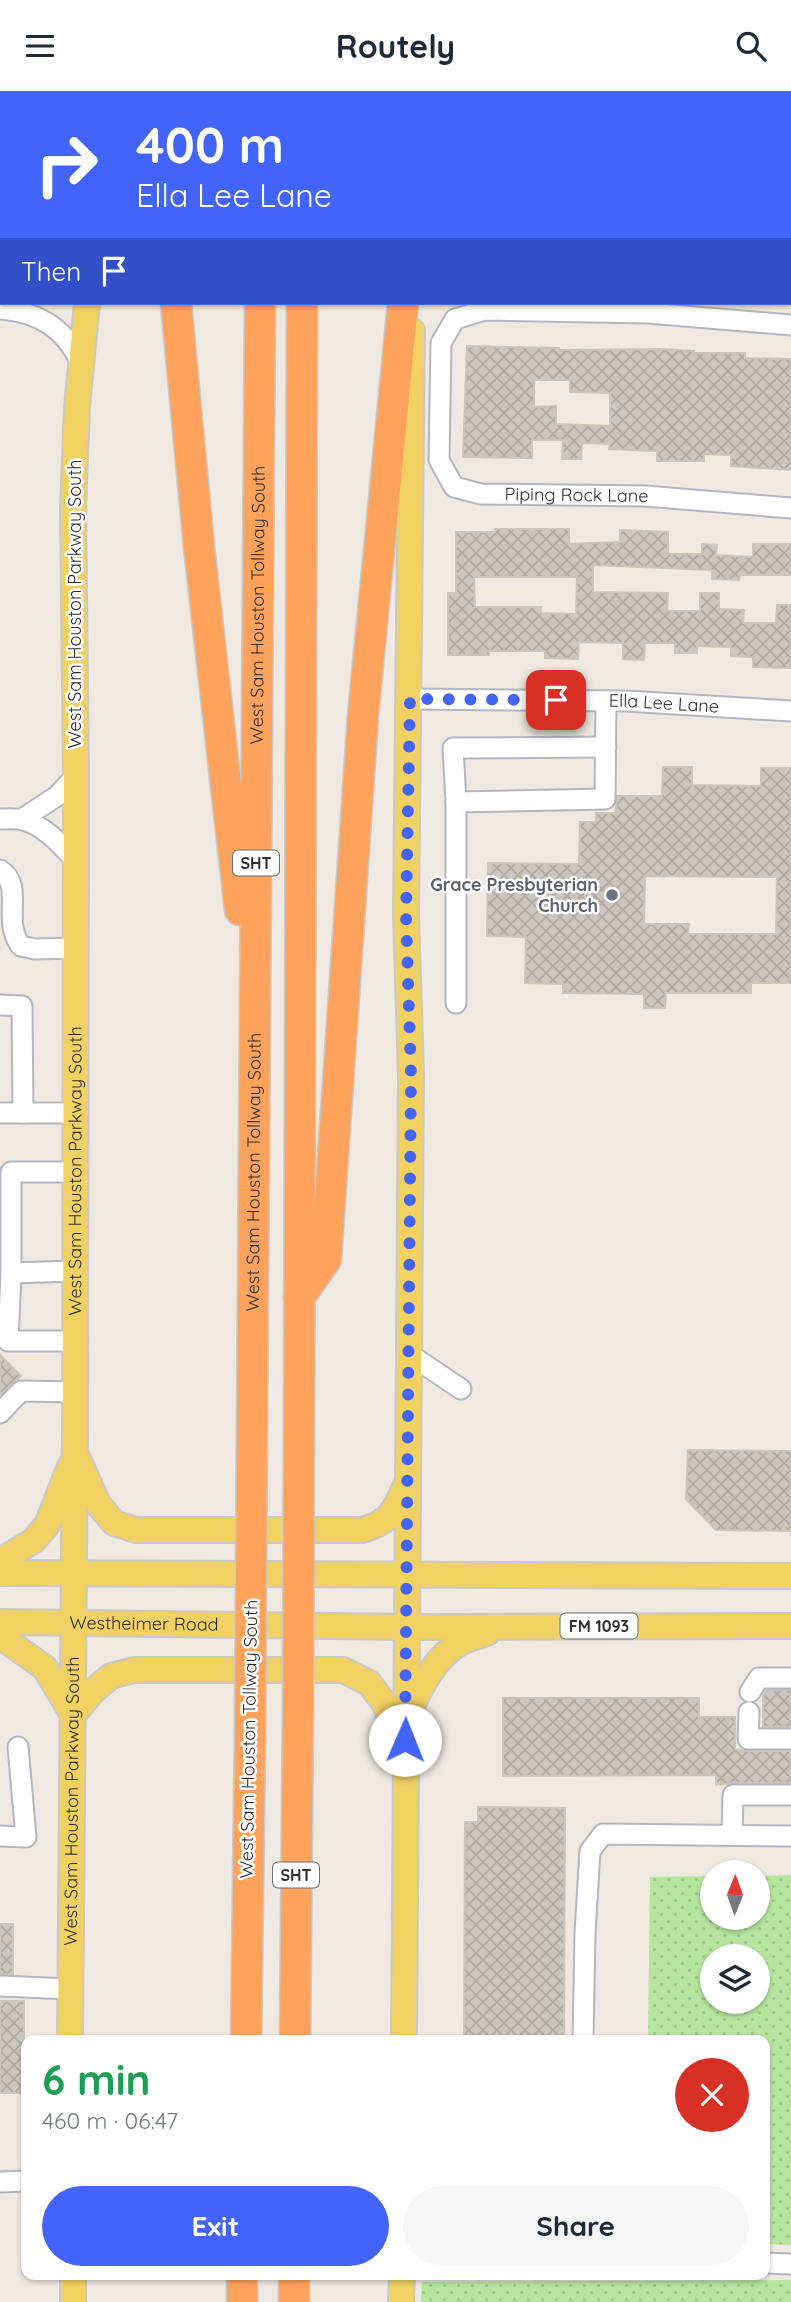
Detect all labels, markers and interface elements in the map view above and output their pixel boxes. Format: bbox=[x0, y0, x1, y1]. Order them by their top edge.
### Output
text: Routely bbox=[336, 26, 455, 66]
icon: menu bbox=[21, 27, 59, 65]
icon: search bbox=[732, 27, 770, 65]
text: 400 m bbox=[136, 114, 284, 175]
icon: right bbox=[21, 119, 112, 210]
text: Ella Lee Lane bbox=[136, 175, 332, 215]
icon: arrive bbox=[95, 252, 133, 290]
text: Then bbox=[21, 255, 81, 288]
street label: West Sam Houston Parkway South bbox=[63, 459, 86, 749]
street label: West Sam Houston Tollway South bbox=[245, 466, 270, 745]
street label: Piping Rock Lane bbox=[505, 482, 649, 507]
pin bbox=[526, 670, 586, 730]
icon: arrive bbox=[537, 681, 575, 719]
street label: Ella Lee Lane bbox=[609, 689, 720, 718]
road number: SHT bbox=[233, 851, 279, 876]
place label: Grace Presbyterian Church bbox=[430, 873, 598, 917]
marker: Grace Presbyterian Church bbox=[604, 887, 620, 903]
street label: West Sam Houston Parkway South bbox=[63, 1026, 87, 1316]
street label: West Sam Houston Tollway South bbox=[241, 1033, 266, 1311]
street label: West Sam Houston Tollway South bbox=[235, 1599, 262, 1878]
street label: Westheimer Road bbox=[69, 1611, 219, 1636]
road number: FM 1093 bbox=[560, 1613, 638, 1639]
street label: West Sam Houston Parkway South bbox=[59, 1656, 84, 1946]
position arrow bbox=[368, 1703, 442, 1777]
north arrow bbox=[700, 1860, 770, 1930]
map controls bbox=[700, 1860, 770, 2014]
road number: SHT bbox=[273, 1863, 319, 1888]
button: layers bbox=[700, 1944, 770, 2014]
text: 6 min bbox=[42, 2053, 151, 2106]
button: close bbox=[675, 2058, 749, 2132]
text: 460 m · 06:47 bbox=[42, 2106, 178, 2135]
button: Exit bbox=[42, 2186, 389, 2266]
button: Share bbox=[403, 2186, 749, 2266]

